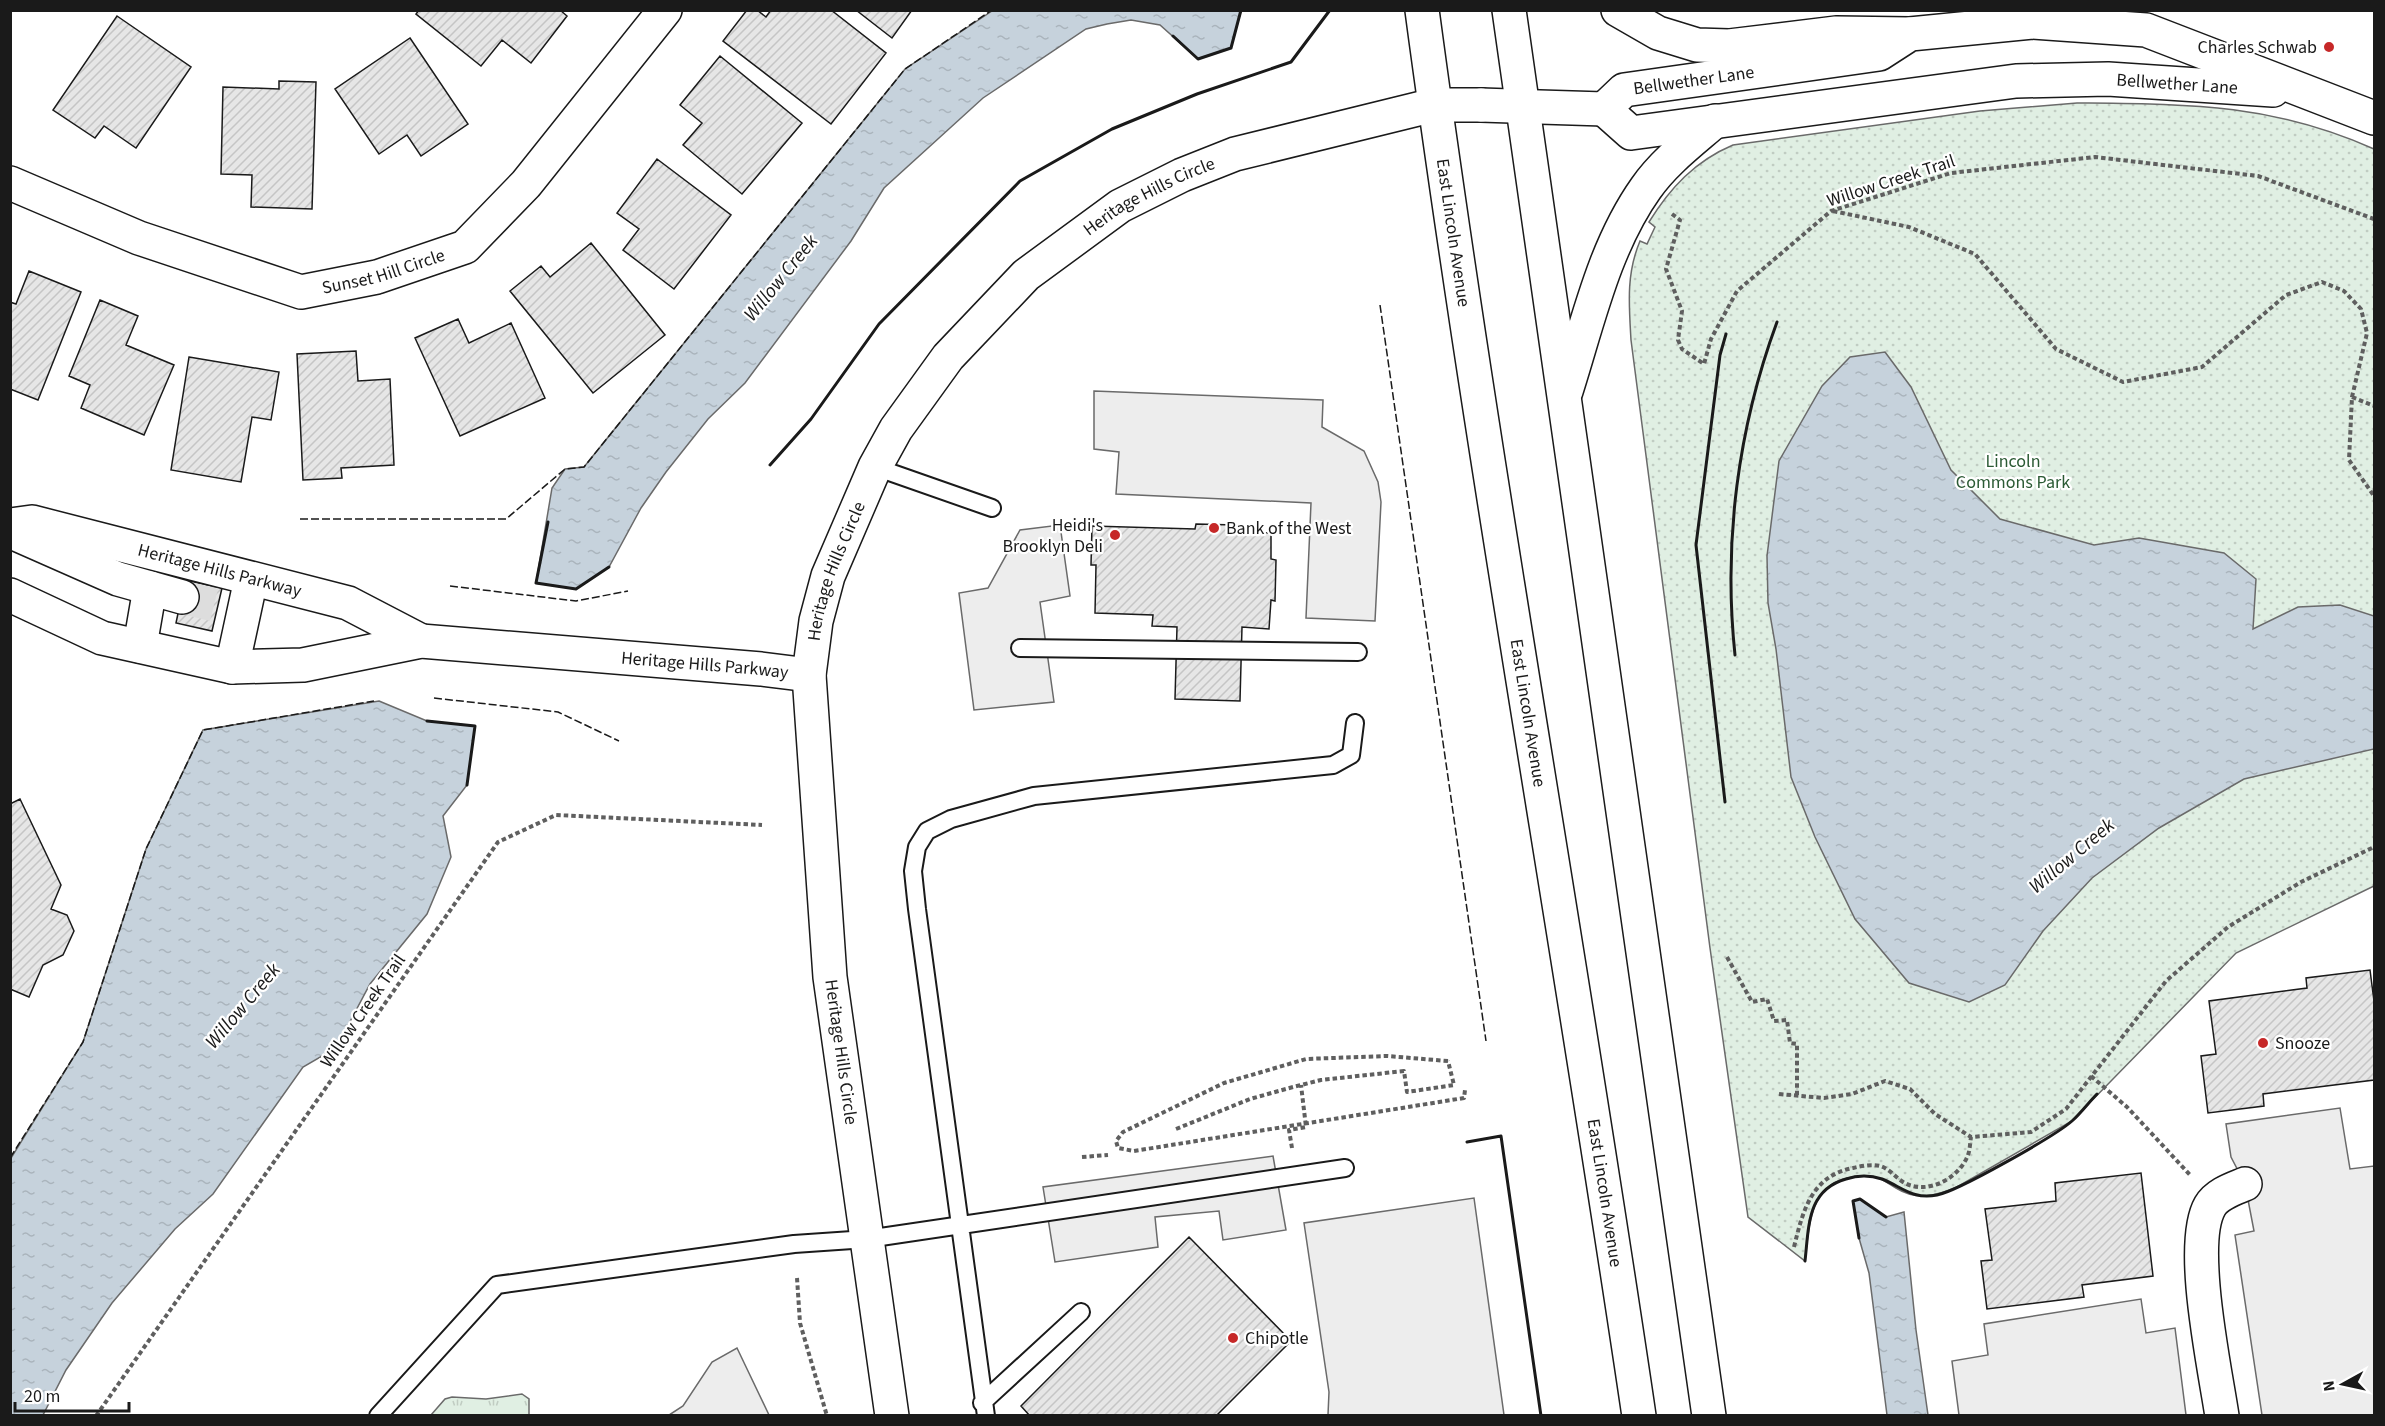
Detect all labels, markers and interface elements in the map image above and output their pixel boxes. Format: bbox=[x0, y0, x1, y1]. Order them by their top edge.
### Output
place label: Charles Schwab bbox=[2198, 35, 2317, 60]
marker: Charles Schwab bbox=[2322, 40, 2336, 54]
street label: Bellwether Lane bbox=[1632, 59, 1756, 101]
street label: Bellwether Lane bbox=[2116, 67, 2239, 100]
street label: Willow Creek Trail bbox=[1824, 148, 1958, 214]
street label: Heritage Hills Circle bbox=[1078, 151, 1218, 242]
street label: East Lincoln Avenue bbox=[1430, 157, 1477, 309]
water label: Willow Creek bbox=[737, 228, 825, 327]
street label: Sunset Hill Circle bbox=[320, 242, 448, 300]
park label: Lincoln Commons Park bbox=[1956, 449, 2070, 495]
street label: Heritage Hills Circle bbox=[801, 497, 871, 642]
place label: Heidi's Brooklyn Deli bbox=[1002, 513, 1103, 559]
place label: Bank of the West bbox=[1226, 516, 1351, 541]
marker: Bank of the West bbox=[1207, 521, 1221, 535]
marker: Heidi's Brooklyn Deli bbox=[1108, 528, 1122, 542]
street label: Heritage Hills Parkway bbox=[135, 537, 305, 603]
street label: East Lincoln Avenue bbox=[1504, 637, 1552, 789]
street label: Heritage Hills Parkway bbox=[620, 645, 791, 685]
water label: Willow Creek bbox=[2023, 811, 2121, 900]
street label: Willow Creek Trail bbox=[314, 949, 412, 1073]
water label: Willow Creek bbox=[199, 957, 288, 1055]
street label: Heritage Hills Circle bbox=[818, 978, 864, 1126]
place label: Snooze bbox=[2275, 1031, 2330, 1056]
marker: Snooze bbox=[2256, 1036, 2270, 1050]
street label: East Lincoln Avenue bbox=[1581, 1117, 1629, 1269]
place label: Chipotle bbox=[1245, 1326, 1309, 1351]
marker: Chipotle bbox=[1226, 1331, 1240, 1345]
north arrow bbox=[2313, 1354, 2373, 1414]
scale bar bbox=[15, 1375, 129, 1413]
text: N bbox=[2318, 1379, 2341, 1393]
text: 20 m bbox=[24, 1384, 60, 1409]

